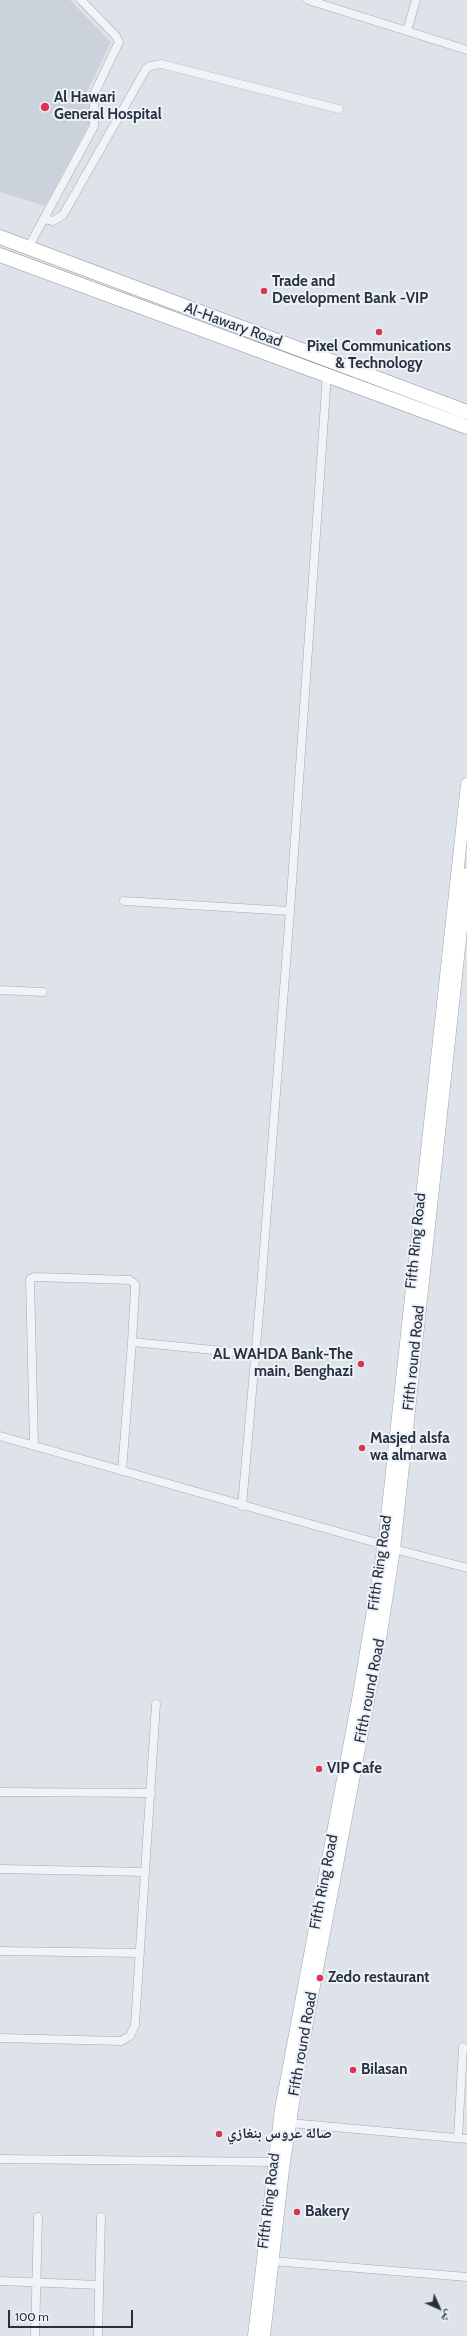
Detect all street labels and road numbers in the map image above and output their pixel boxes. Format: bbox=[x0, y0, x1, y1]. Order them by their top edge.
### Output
street label: Al-Hawary Road bbox=[182, 299, 284, 351]
street label: Fifth Ring Road bbox=[402, 1192, 430, 1290]
street label: Fifth round Road bbox=[400, 1304, 428, 1412]
street label: Fifth Ring Road bbox=[364, 1514, 396, 1612]
street label: Fifth round Road bbox=[351, 1637, 389, 1745]
street label: Fifth Ring Road bbox=[306, 1833, 342, 1931]
street label: Fifth round Road bbox=[285, 1990, 321, 2098]
street label: Fifth Ring Road bbox=[254, 2152, 284, 2250]

